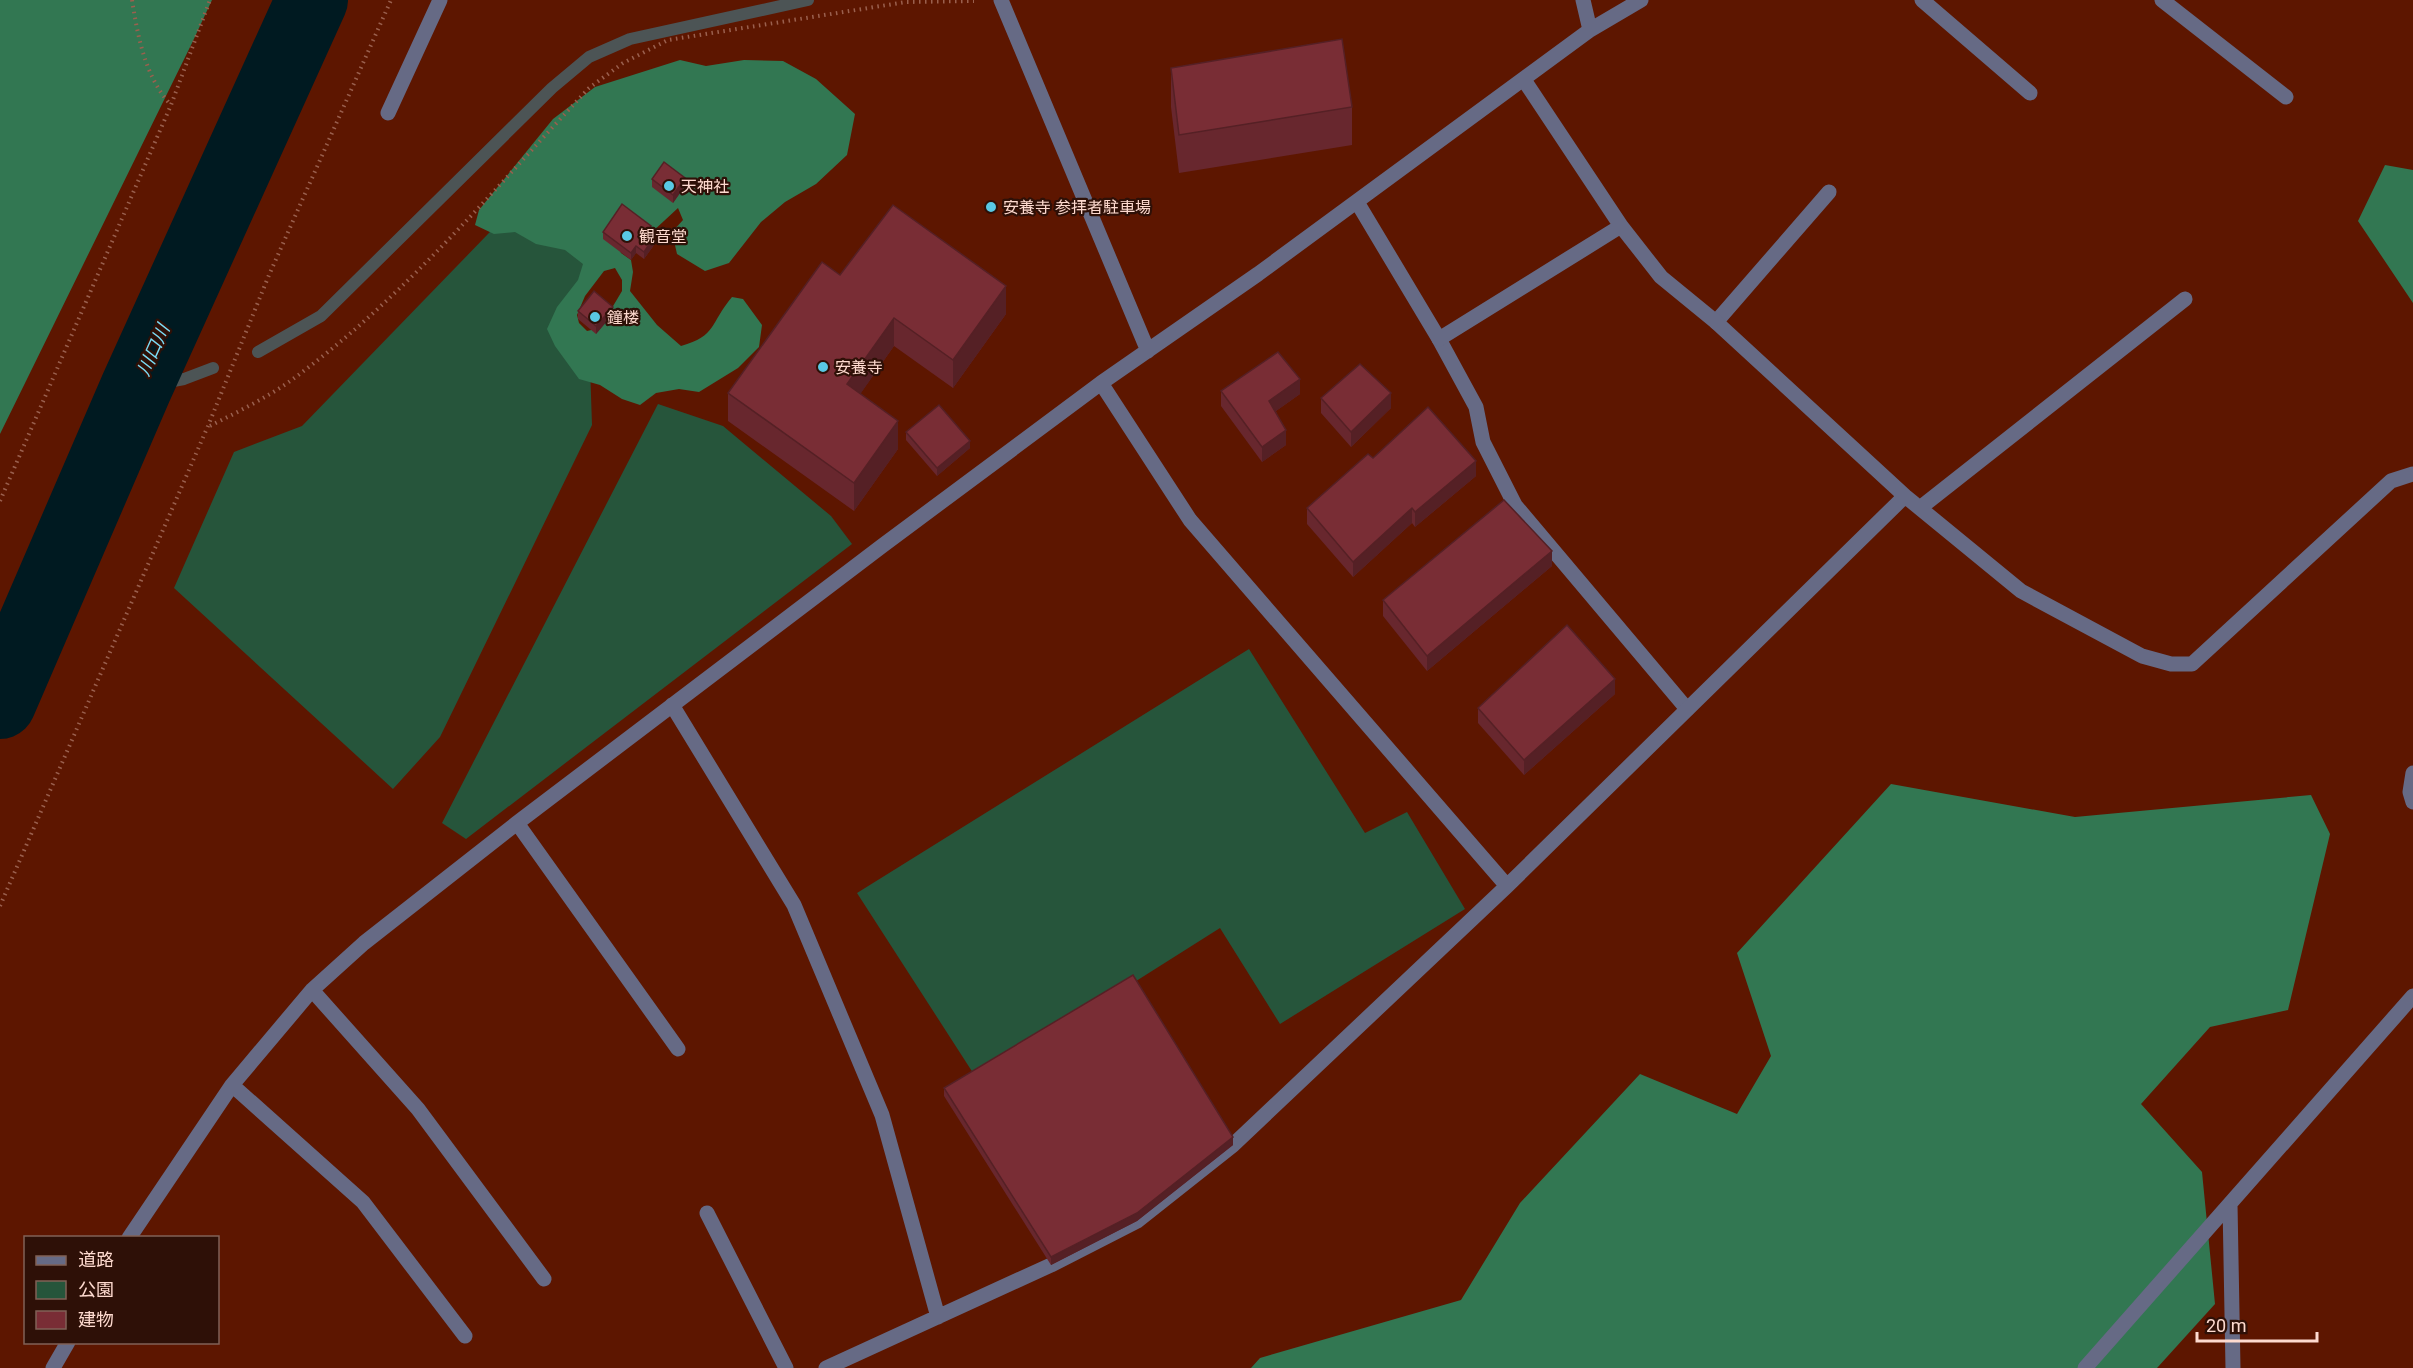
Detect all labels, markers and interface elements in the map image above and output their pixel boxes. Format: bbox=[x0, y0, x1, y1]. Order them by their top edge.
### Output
place label: 天神社 bbox=[681, 177, 729, 196]
marker: 天神社 bbox=[662, 179, 676, 193]
place label: 安養寺 参拝者駐車場 bbox=[1003, 198, 1151, 217]
marker: 安養寺 参拝者駐車場 bbox=[984, 200, 998, 214]
place label: 観音堂 bbox=[639, 227, 687, 246]
marker: 観音堂 bbox=[620, 229, 634, 243]
place label: 鐘楼 bbox=[607, 308, 639, 327]
marker: 鐘楼 bbox=[588, 310, 602, 324]
water label: 川口川 bbox=[132, 319, 174, 379]
place label: 安養寺 bbox=[835, 358, 883, 377]
marker: 安養寺 bbox=[816, 360, 830, 374]
legend bbox=[24, 1236, 219, 1344]
text: 道路 bbox=[78, 1249, 114, 1270]
text: 公園 bbox=[78, 1279, 114, 1300]
scale bar bbox=[2197, 1305, 2317, 1343]
text: 建物 bbox=[78, 1309, 114, 1330]
text: 20 m bbox=[2206, 1315, 2246, 1336]

